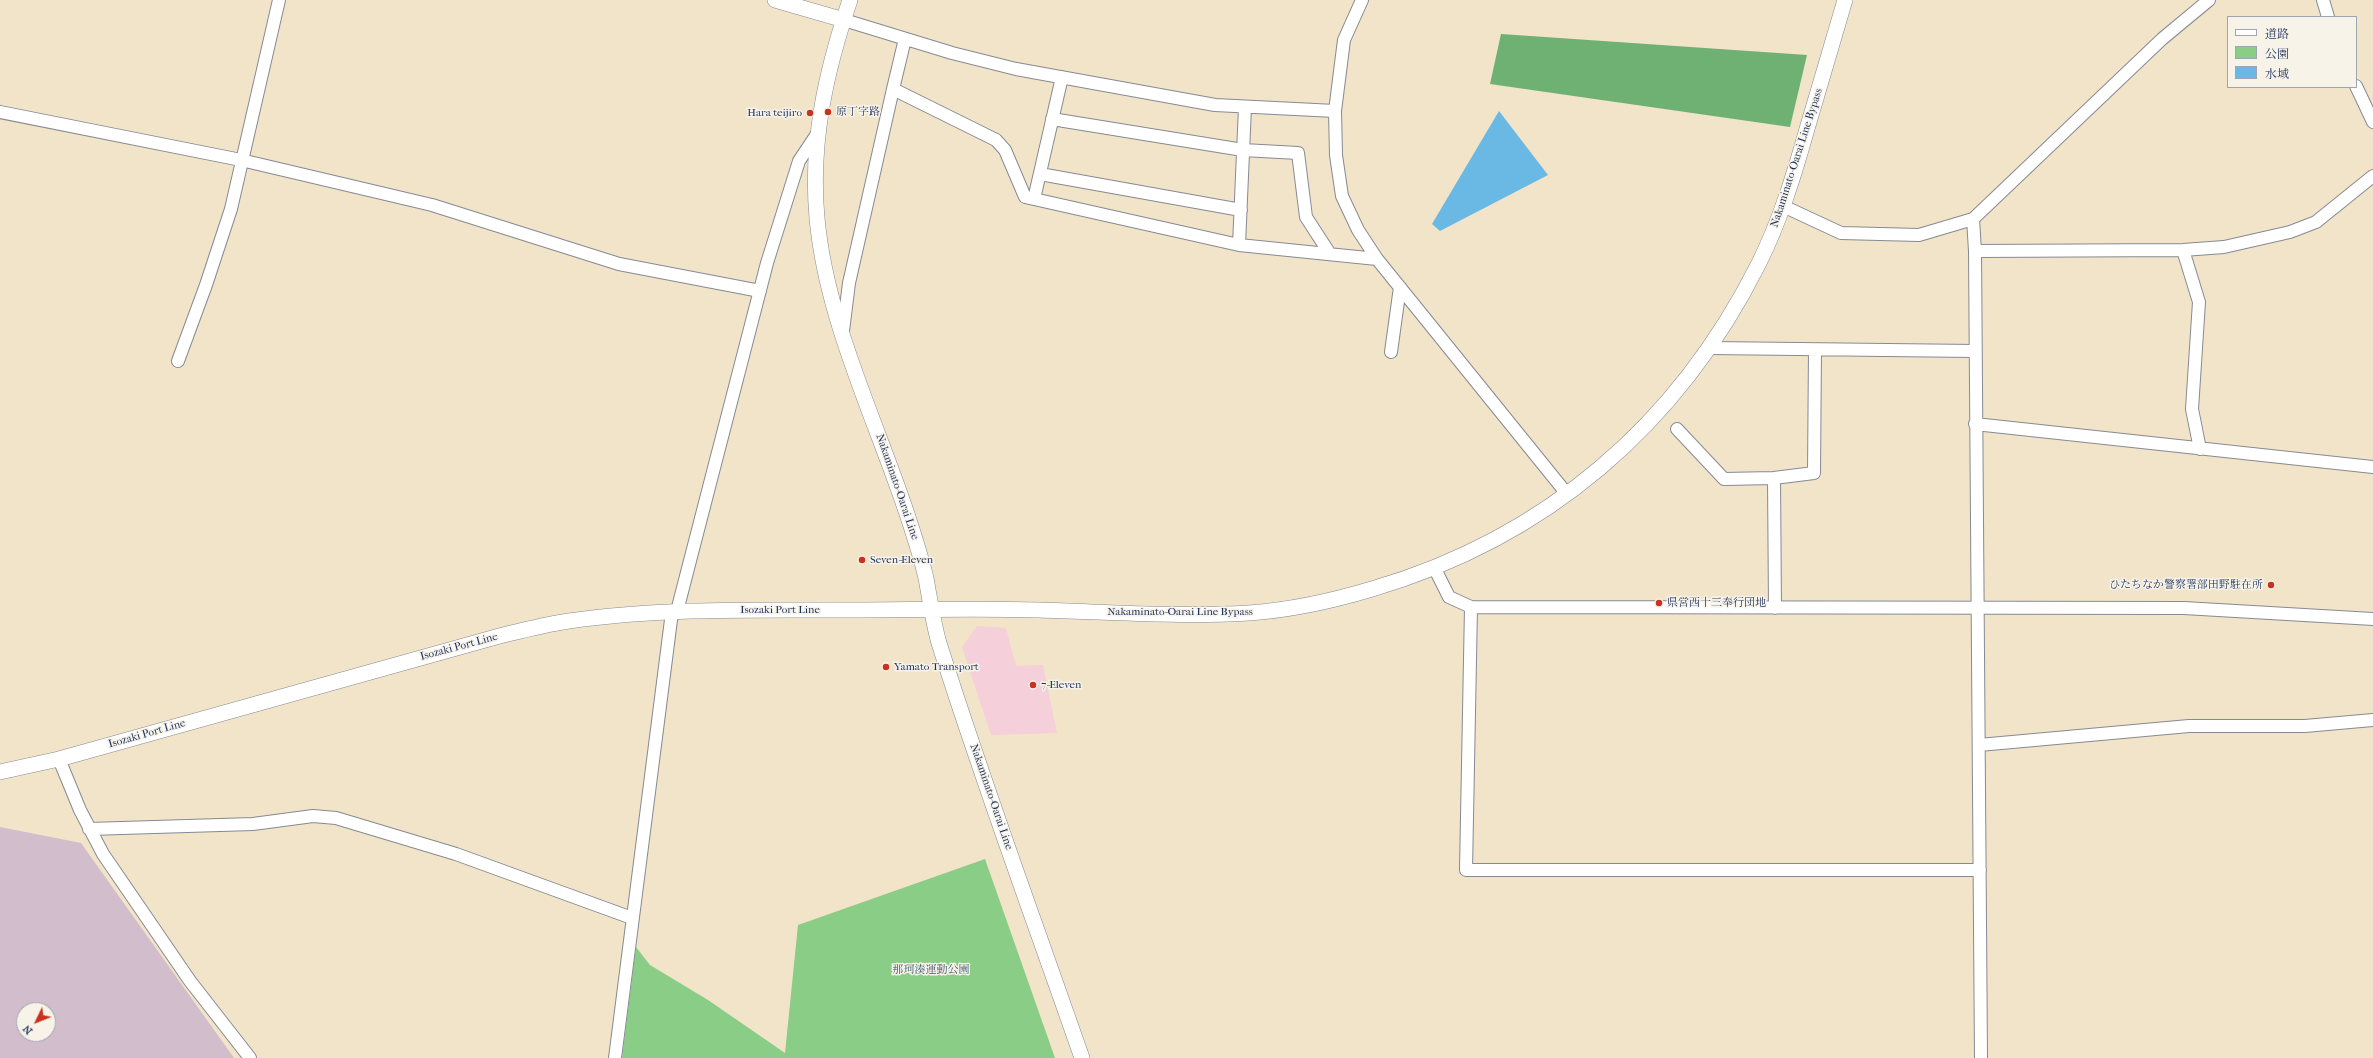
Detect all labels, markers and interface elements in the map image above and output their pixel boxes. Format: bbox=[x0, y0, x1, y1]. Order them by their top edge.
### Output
legend bbox=[2227, 16, 2357, 88]
text: 道路 bbox=[2265, 27, 2289, 41]
text: 公園 bbox=[2265, 47, 2289, 61]
text: 水域 bbox=[2265, 67, 2289, 81]
street label: Nakaminato-Oarai Line Bypass bbox=[1768, 87, 1826, 229]
place label: 原丁字路 bbox=[836, 105, 880, 119]
place label: Hara teijiro bbox=[747, 106, 802, 120]
marker: 原丁字路 bbox=[823, 107, 833, 117]
marker: Hara teijiro bbox=[805, 108, 815, 118]
street label: Nakaminato-Oarai Line bbox=[873, 432, 921, 542]
place label: Seven-Eleven bbox=[870, 553, 933, 567]
marker: Seven-Eleven bbox=[857, 555, 867, 565]
place label: ひたちなか警察署部田野駐在所 bbox=[2109, 578, 2263, 592]
marker: ひたちなか警察署部田野駐在所 bbox=[2266, 580, 2276, 590]
place label: 県営西十三奉行団地 bbox=[1667, 596, 1766, 610]
marker: 県営西十三奉行団地 bbox=[1654, 598, 1664, 608]
street label: Isozaki Port Line bbox=[740, 603, 820, 617]
street label: Nakaminato-Oarai Line Bypass bbox=[1107, 605, 1253, 619]
street label: Isozaki Port Line bbox=[419, 630, 499, 664]
place label: Yamato Transport bbox=[894, 660, 979, 674]
marker: Yamato Transport bbox=[881, 662, 891, 672]
place label: 7-Eleven bbox=[1041, 678, 1081, 692]
marker: 7-Eleven bbox=[1028, 680, 1038, 690]
street label: Isozaki Port Line bbox=[107, 717, 187, 751]
street label: Nakaminato-Oarai Line bbox=[967, 742, 1015, 852]
park label: 那珂湊運動公園 bbox=[893, 963, 969, 977]
north arrow bbox=[16, 1002, 56, 1042]
text: N bbox=[20, 1022, 35, 1037]

